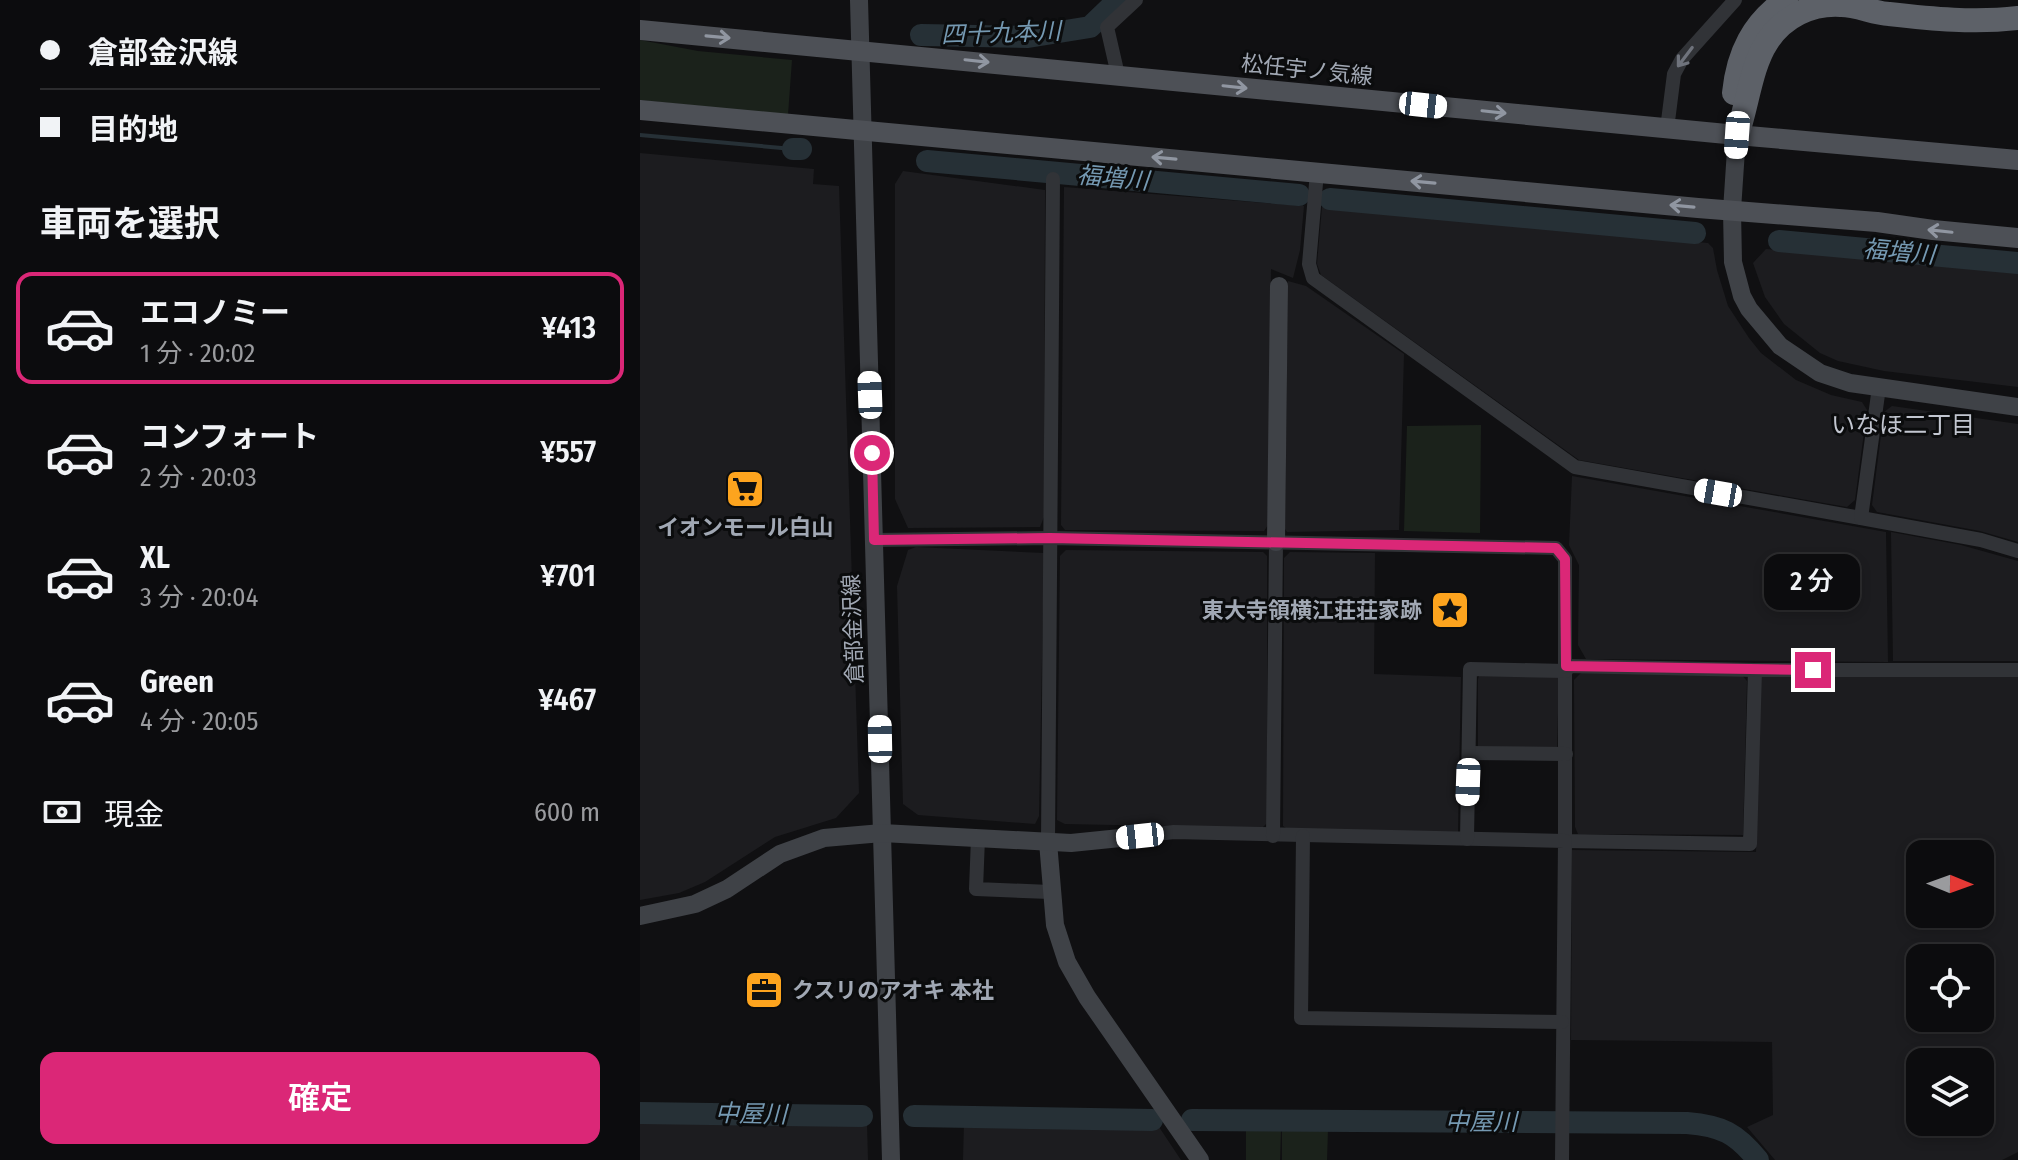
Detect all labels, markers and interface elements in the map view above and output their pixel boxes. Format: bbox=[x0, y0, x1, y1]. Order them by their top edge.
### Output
water label: 四十九本川 bbox=[941, 17, 1064, 49]
one-way arrow bbox=[704, 30, 731, 45]
text: 倉部金沢線 bbox=[88, 35, 238, 71]
one-way arrow bbox=[1677, 46, 1694, 67]
street label: 松任宇ノ気線 bbox=[1240, 50, 1374, 90]
one-way arrow bbox=[963, 54, 989, 69]
one-way arrow bbox=[1221, 79, 1248, 94]
car bbox=[1398, 91, 1448, 119]
one-way arrow bbox=[1480, 105, 1507, 120]
car bbox=[1723, 110, 1751, 160]
text: 目的地 bbox=[88, 112, 178, 148]
one-way arrow bbox=[1151, 150, 1178, 165]
water label: 福増川 bbox=[1076, 161, 1153, 195]
one-way arrow bbox=[1410, 174, 1437, 189]
one-way arrow bbox=[1669, 198, 1696, 213]
text: 車両を選択 bbox=[40, 202, 220, 246]
one-way arrow bbox=[1927, 223, 1954, 238]
water label: 福増川 bbox=[1862, 235, 1939, 269]
icon: car bbox=[44, 292, 116, 364]
text: エコノミー bbox=[140, 295, 290, 331]
text: ¥413 bbox=[541, 310, 596, 346]
text: 1 分 · 20:02 bbox=[140, 338, 255, 369]
car bbox=[857, 371, 883, 419]
district label: いなほ二丁目 bbox=[1831, 411, 1975, 439]
icon: car bbox=[44, 416, 116, 488]
text: コンフォート bbox=[140, 419, 319, 455]
text: ¥557 bbox=[540, 434, 596, 470]
route start bbox=[854, 435, 890, 471]
text: 2 分 · 20:03 bbox=[140, 462, 257, 493]
supermarket icon: イオンモール白山 bbox=[724, 468, 766, 510]
car bbox=[1692, 477, 1744, 509]
place label: イオンモール白山 bbox=[657, 514, 833, 541]
icon: car bbox=[44, 540, 116, 612]
text: XL bbox=[140, 540, 170, 576]
callout: 2 分 bbox=[1765, 554, 1861, 610]
text: ¥701 bbox=[540, 558, 596, 594]
text: 2 分 bbox=[1790, 566, 1834, 597]
street label: 倉部金沢線 bbox=[838, 574, 868, 684]
text: 3 分 · 20:04 bbox=[140, 582, 258, 613]
place icon: 東大寺領横江荘荘家跡 bbox=[1429, 589, 1471, 631]
place label: 東大寺領横江荘荘家跡 bbox=[1202, 597, 1422, 624]
route end bbox=[1795, 652, 1831, 688]
icon: car bbox=[44, 664, 116, 736]
text: Green bbox=[140, 664, 214, 700]
text: ¥467 bbox=[539, 682, 596, 718]
text: 4 分 · 20:05 bbox=[140, 706, 258, 737]
car bbox=[868, 715, 892, 763]
car bbox=[1455, 758, 1481, 806]
icon: cash bbox=[40, 790, 84, 834]
text: 現金 bbox=[104, 797, 164, 833]
text: 600 m bbox=[534, 797, 600, 828]
car bbox=[1115, 822, 1165, 850]
north arrow bbox=[1906, 840, 1994, 928]
map controls bbox=[1906, 840, 1994, 1136]
button: locate bbox=[1906, 944, 1994, 1032]
office icon: クスリのアオキ 本社 bbox=[743, 969, 785, 1011]
place label: クスリのアオキ 本社 bbox=[792, 977, 994, 1004]
button: layers bbox=[1906, 1048, 1994, 1136]
button: 確定 bbox=[40, 1052, 600, 1144]
water label: 中屋川 bbox=[715, 1099, 790, 1129]
water label: 中屋川 bbox=[1445, 1108, 1520, 1136]

